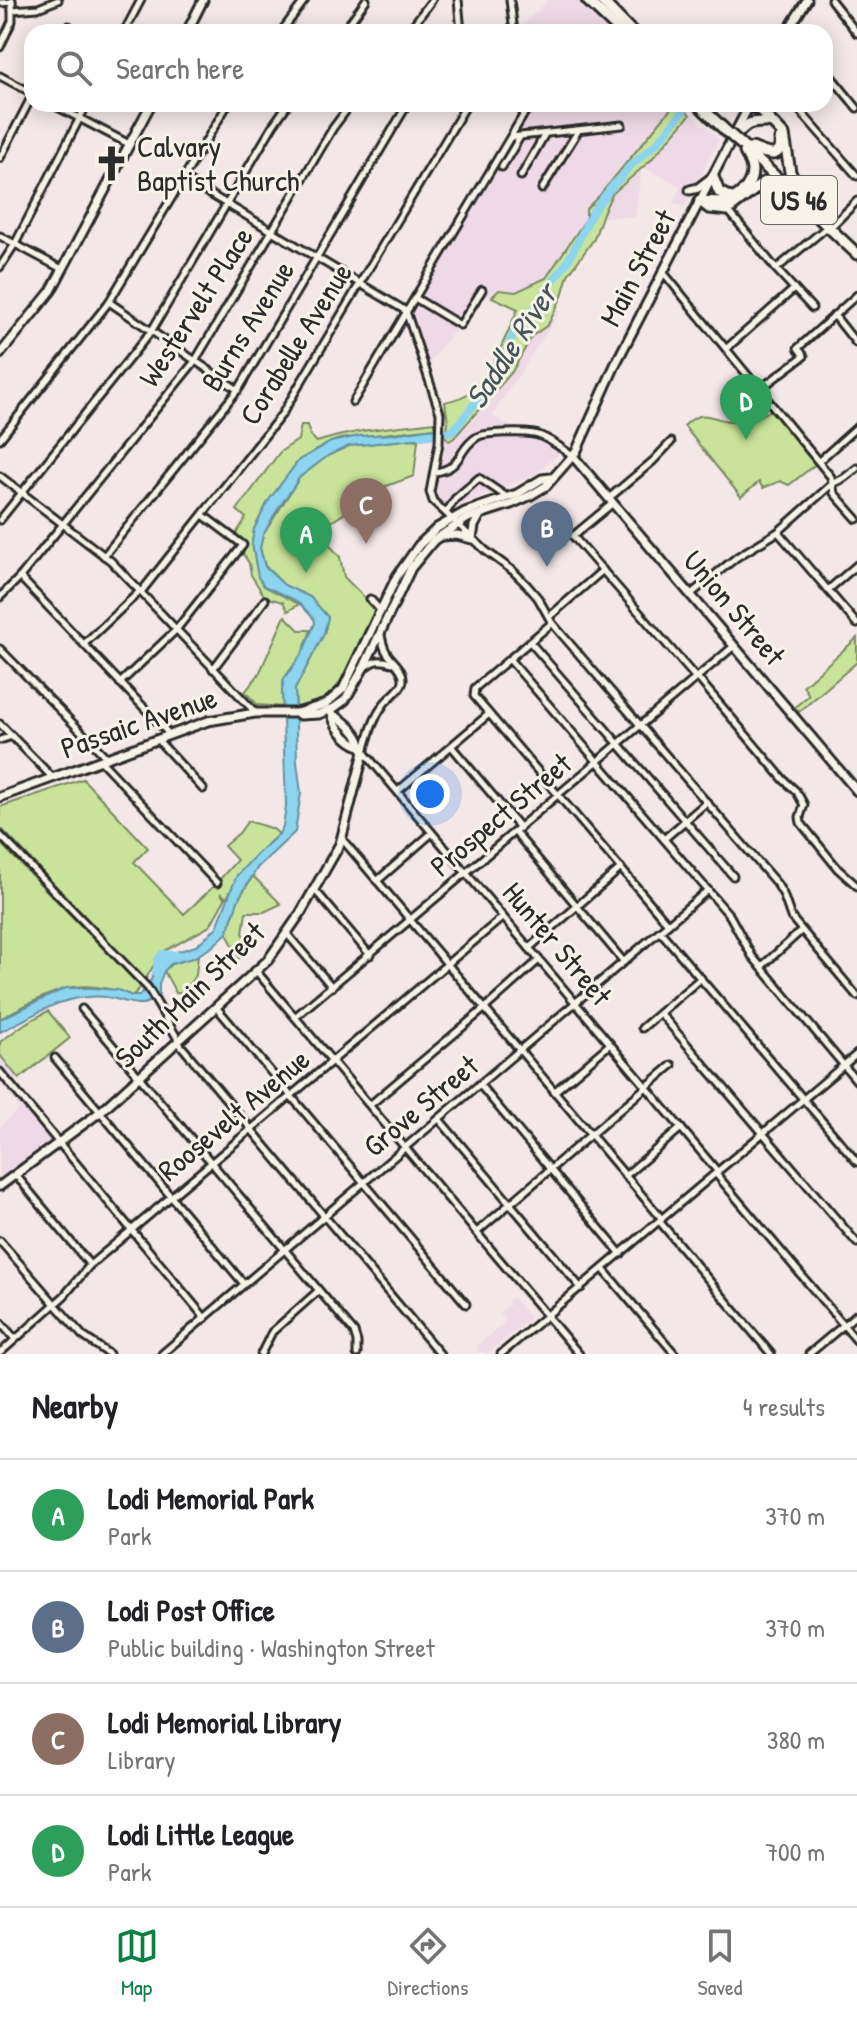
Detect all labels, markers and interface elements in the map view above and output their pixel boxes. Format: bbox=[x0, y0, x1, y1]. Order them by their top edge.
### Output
search box bbox=[24, 24, 833, 112]
icon: search bbox=[52, 46, 96, 90]
text: Search here bbox=[116, 48, 244, 88]
place label: Calvary Baptist Church bbox=[137, 126, 299, 200]
church icon: Calvary Baptist Church bbox=[92, 145, 130, 183]
road number: US 46 bbox=[761, 176, 837, 224]
street label: Main Street bbox=[590, 202, 685, 333]
street label: Westervelt Place bbox=[129, 219, 262, 394]
street label: Burns Avenue bbox=[191, 253, 303, 398]
street label: Corabelle Avenue bbox=[229, 255, 361, 432]
water label: Saddle River bbox=[454, 272, 569, 416]
pin: D bbox=[720, 374, 772, 440]
pin: C bbox=[340, 478, 392, 544]
pin: B bbox=[521, 501, 573, 567]
pin: A bbox=[280, 507, 332, 573]
street label: Union Street bbox=[675, 541, 795, 674]
street label: Passaic Avenue bbox=[55, 677, 222, 767]
street label: Prospect Street bbox=[421, 743, 580, 885]
your location bbox=[410, 774, 450, 814]
street label: Hunter Street bbox=[494, 873, 622, 1014]
street label: South Main Street bbox=[106, 912, 274, 1076]
street label: Roosevelt Avenue bbox=[149, 1039, 318, 1189]
street label: Grove Street bbox=[354, 1045, 487, 1165]
text: Nearby bbox=[32, 1383, 118, 1429]
text: 4 results bbox=[743, 1389, 825, 1424]
text: Lodi Memorial Park bbox=[108, 1478, 314, 1518]
text: A bbox=[52, 1498, 64, 1533]
text: 370 m bbox=[765, 1498, 825, 1533]
text: Park bbox=[108, 1518, 152, 1553]
text: Lodi Post Office bbox=[108, 1590, 275, 1630]
text: B bbox=[51, 1610, 65, 1645]
text: 370 m bbox=[765, 1610, 825, 1645]
text: Public building · Washington Street bbox=[108, 1630, 435, 1665]
text: Lodi Memorial Library bbox=[108, 1702, 342, 1742]
text: C bbox=[51, 1722, 65, 1757]
text: 380 m bbox=[767, 1722, 825, 1757]
text: Library bbox=[108, 1742, 175, 1777]
text: Lodi Little League bbox=[108, 1814, 294, 1854]
text: D bbox=[52, 1834, 64, 1869]
text: 700 m bbox=[765, 1834, 825, 1869]
text: Park bbox=[108, 1854, 152, 1889]
tab: Map bbox=[115, 1924, 159, 2002]
tab: Directions bbox=[388, 1924, 469, 2002]
tab: Saved bbox=[698, 1924, 742, 2002]

